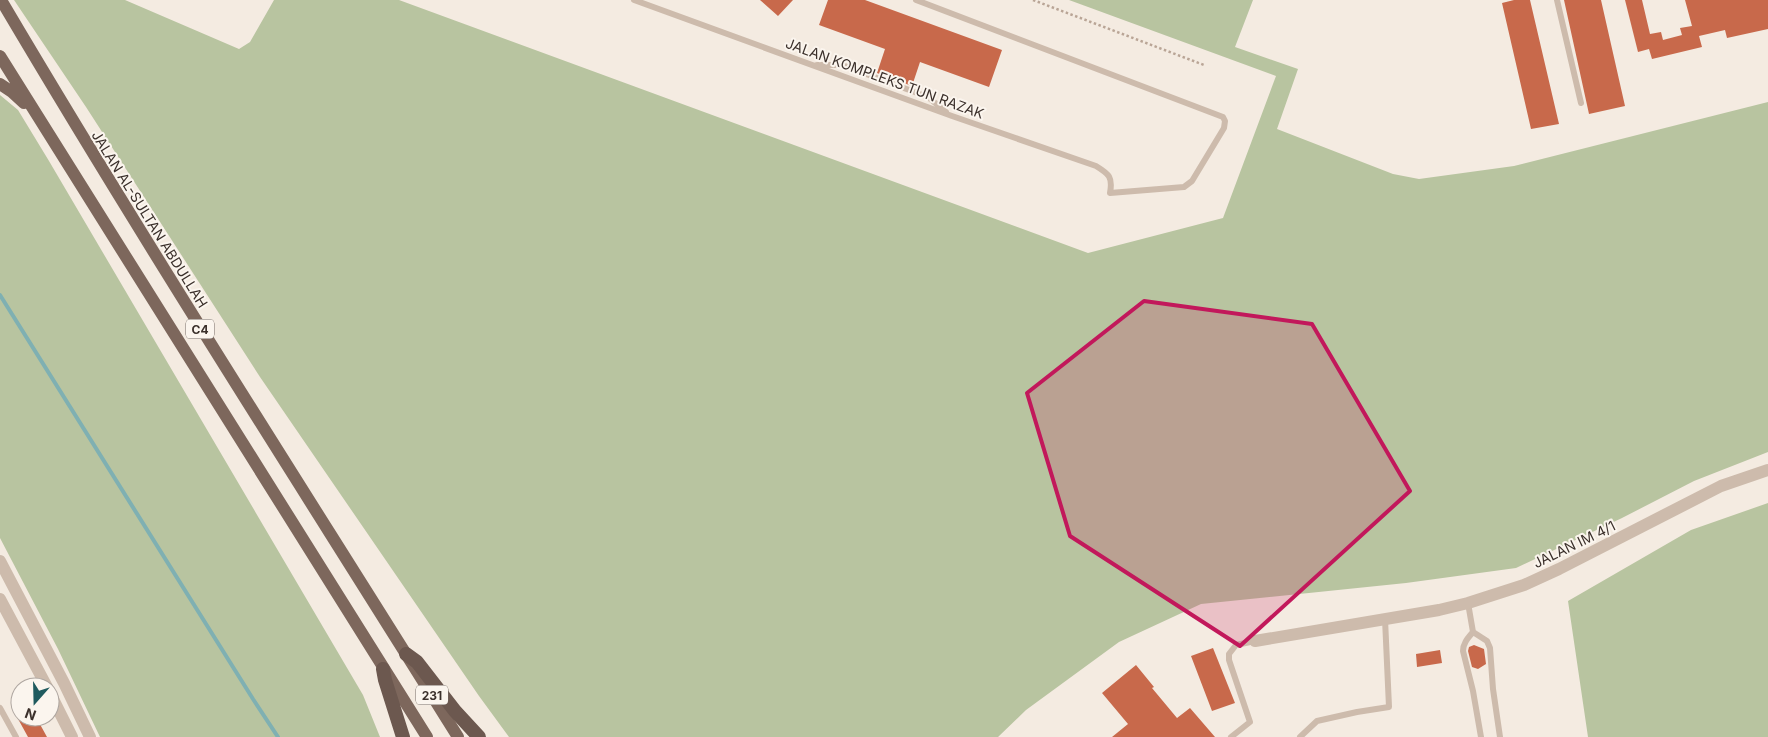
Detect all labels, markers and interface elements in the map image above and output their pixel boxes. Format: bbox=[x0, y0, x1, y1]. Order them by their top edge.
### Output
street label: JALAN KOMPLEKS TUN RAZAK bbox=[784, 34, 987, 122]
street label: JALAN AL-SULTAN ABDULLAH bbox=[88, 127, 212, 311]
road number: C4 bbox=[186, 320, 214, 338]
street label: JALAN IM 4/1 bbox=[1530, 517, 1618, 571]
north arrow bbox=[10, 677, 60, 727]
road number: 231 bbox=[416, 686, 448, 704]
text: N bbox=[22, 705, 38, 724]

